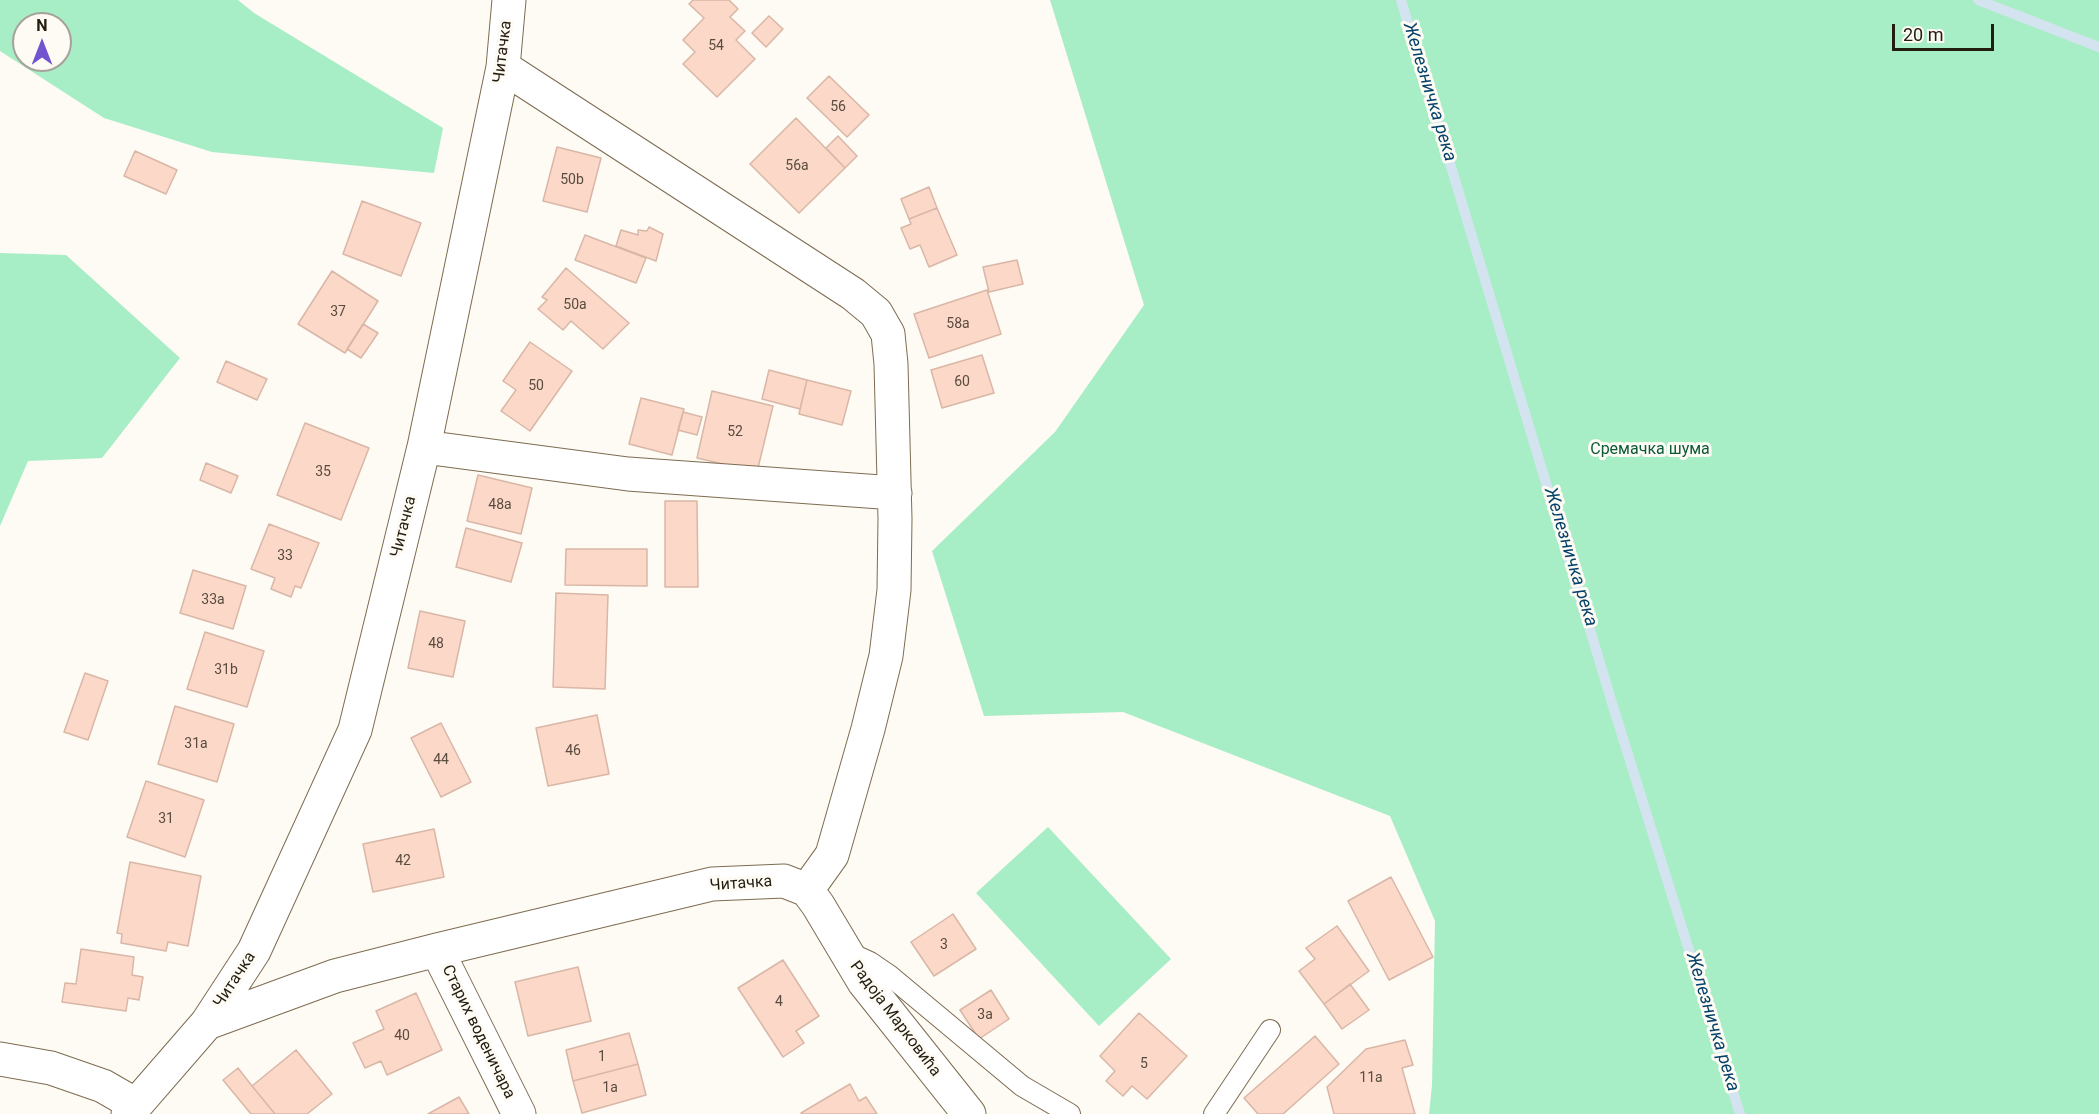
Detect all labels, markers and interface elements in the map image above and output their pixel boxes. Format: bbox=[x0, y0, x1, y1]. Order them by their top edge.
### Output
north arrow bbox=[12, 12, 72, 72]
scale bar bbox=[1895, 12, 1997, 50]
text: N bbox=[36, 16, 48, 35]
street label: Читачка bbox=[490, 20, 516, 84]
water label: Железничка река bbox=[1398, 20, 1460, 164]
text: 20 m bbox=[1903, 24, 1943, 45]
house number: 54 bbox=[708, 38, 724, 54]
house number: 56 bbox=[830, 99, 846, 115]
house number: 56a bbox=[785, 158, 809, 174]
house number: 50b bbox=[560, 172, 584, 188]
house number: 50a bbox=[563, 297, 587, 313]
house number: 37 bbox=[330, 304, 346, 320]
house number: 58a bbox=[946, 316, 970, 332]
house number: 60 bbox=[954, 374, 970, 390]
house number: 50 bbox=[528, 378, 544, 394]
house number: 52 bbox=[727, 424, 743, 440]
park label: Сремачка шума bbox=[1590, 440, 1710, 460]
house number: 35 bbox=[315, 464, 331, 480]
water label: Железничка река bbox=[1539, 485, 1601, 629]
street label: Читачка bbox=[387, 494, 421, 560]
house number: 48a bbox=[488, 497, 512, 513]
house number: 33 bbox=[277, 548, 293, 564]
house number: 33a bbox=[201, 592, 225, 608]
house number: 48 bbox=[428, 636, 444, 652]
house number: 31b bbox=[214, 662, 238, 678]
house number: 31a bbox=[184, 736, 208, 752]
house number: 46 bbox=[565, 743, 581, 759]
house number: 44 bbox=[433, 752, 449, 768]
house number: 31 bbox=[158, 811, 174, 827]
house number: 42 bbox=[395, 853, 411, 869]
street label: Читачка bbox=[709, 872, 773, 896]
house number: 3 bbox=[940, 937, 948, 953]
street label: Читачка bbox=[210, 949, 260, 1011]
water label: Железничка река bbox=[1681, 950, 1743, 1094]
street label: Радоја Марковића bbox=[845, 958, 945, 1080]
street label: Старих воденичара bbox=[437, 962, 519, 1102]
house number: 4 bbox=[775, 994, 783, 1010]
house number: 3a bbox=[977, 1007, 993, 1023]
house number: 40 bbox=[394, 1028, 410, 1044]
house number: 1 bbox=[598, 1049, 606, 1065]
house number: 5 bbox=[1140, 1056, 1148, 1072]
house number: 11a bbox=[1359, 1070, 1383, 1086]
house number: 1a bbox=[602, 1080, 618, 1096]

